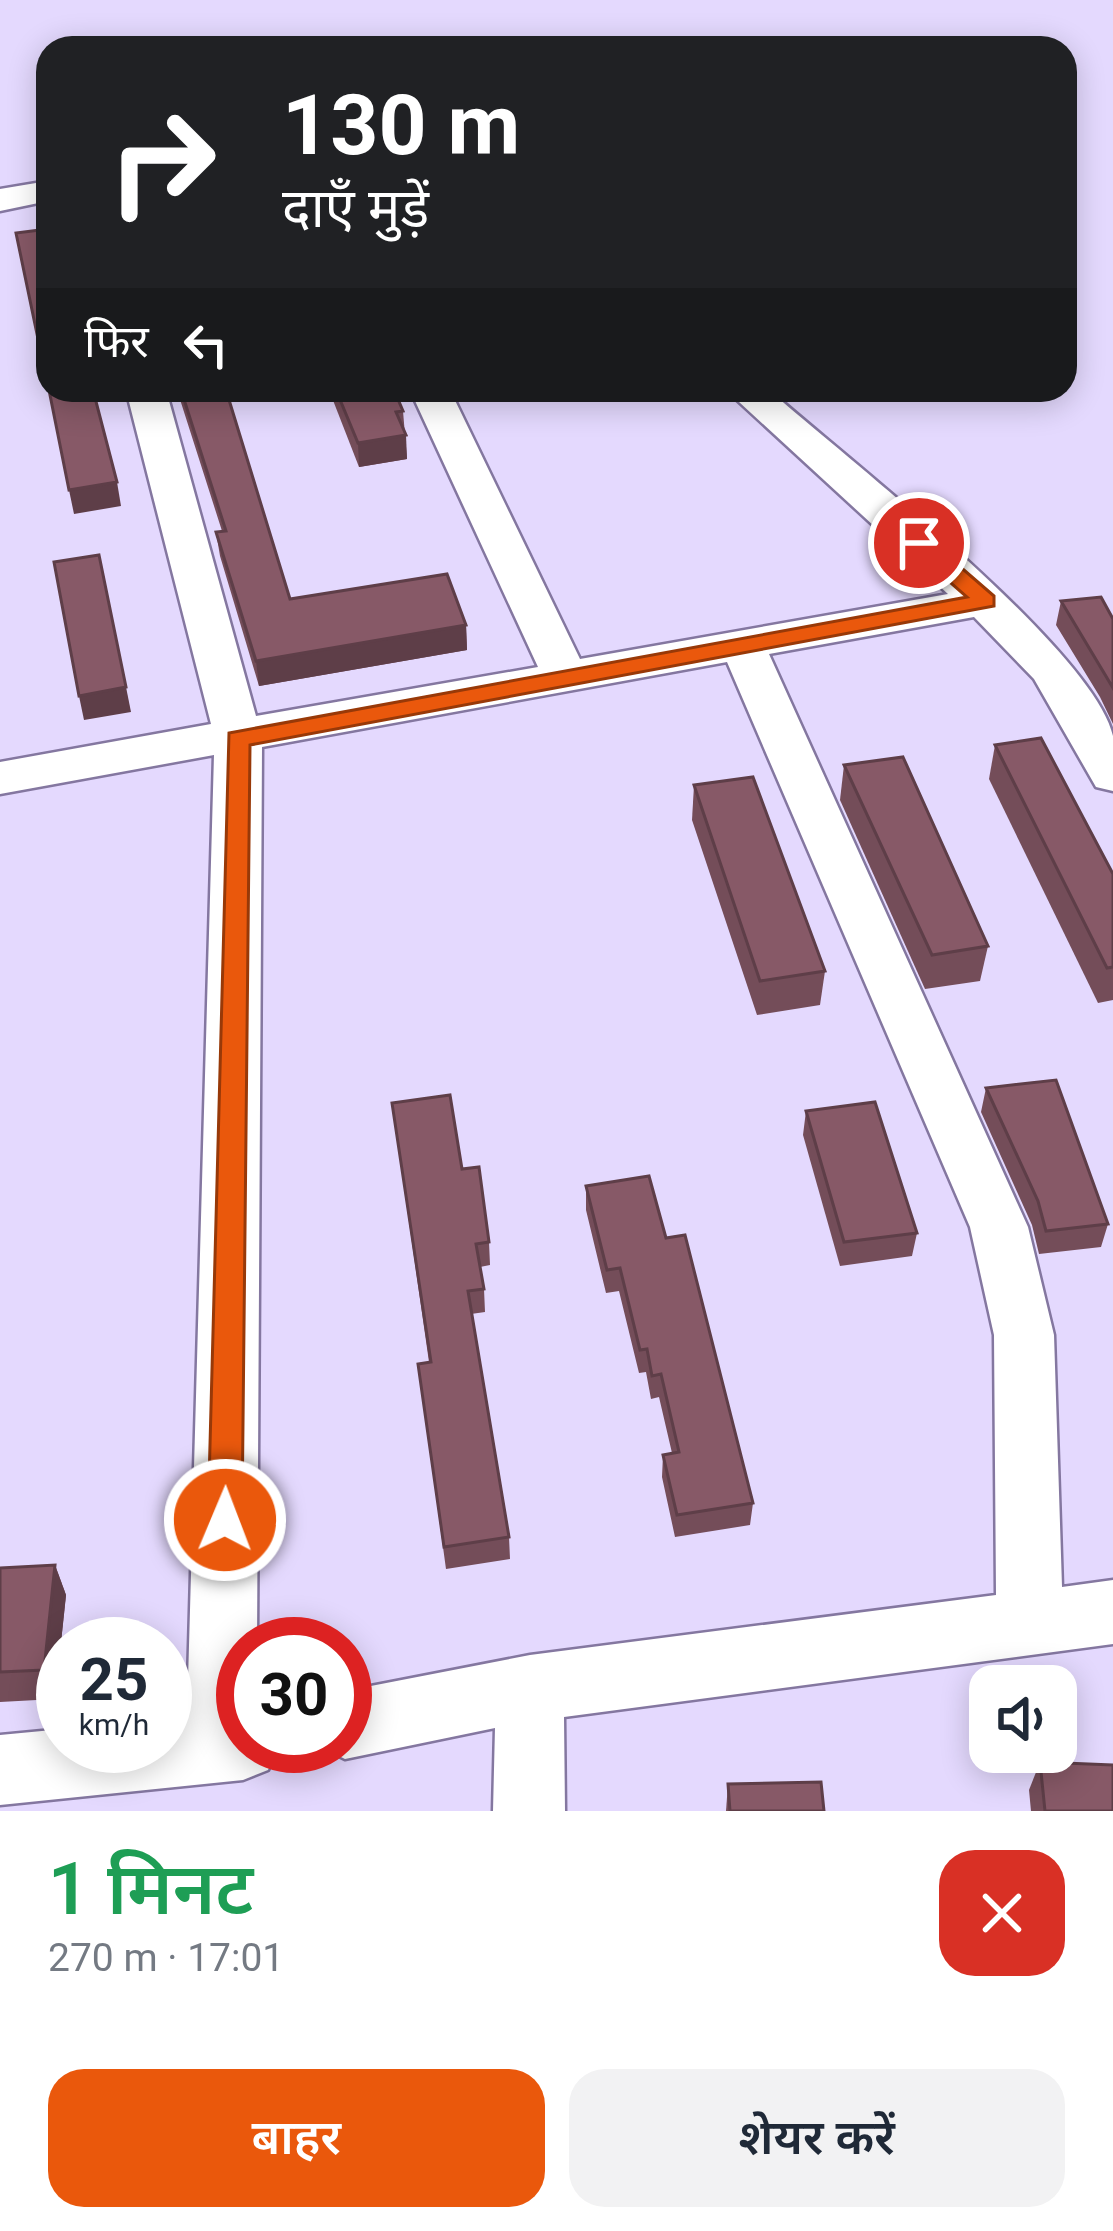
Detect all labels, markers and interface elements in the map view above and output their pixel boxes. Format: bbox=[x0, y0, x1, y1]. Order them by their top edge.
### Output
text: 130 m bbox=[282, 76, 520, 175]
icon: right bbox=[84, 84, 240, 240]
text: दाएँ मुड़ें bbox=[282, 177, 429, 240]
icon: left bbox=[173, 312, 239, 378]
text: फिर bbox=[84, 315, 149, 368]
pin bbox=[868, 492, 970, 594]
icon: arrive bbox=[886, 510, 952, 576]
position arrow bbox=[162, 1457, 288, 1583]
speed limit sign: 30 bbox=[216, 1617, 372, 1773]
text: 25 bbox=[80, 1644, 148, 1715]
map controls bbox=[969, 1665, 1077, 1773]
button: sound bbox=[969, 1665, 1077, 1773]
text: km/h bbox=[79, 1707, 149, 1742]
text: 1 मिनट bbox=[48, 1847, 253, 1932]
button: close bbox=[939, 1850, 1065, 1976]
text: 270 m · 17:01 bbox=[48, 1935, 284, 1981]
button: बाहर bbox=[48, 2069, 545, 2207]
button: शेयर करें bbox=[569, 2069, 1065, 2207]

